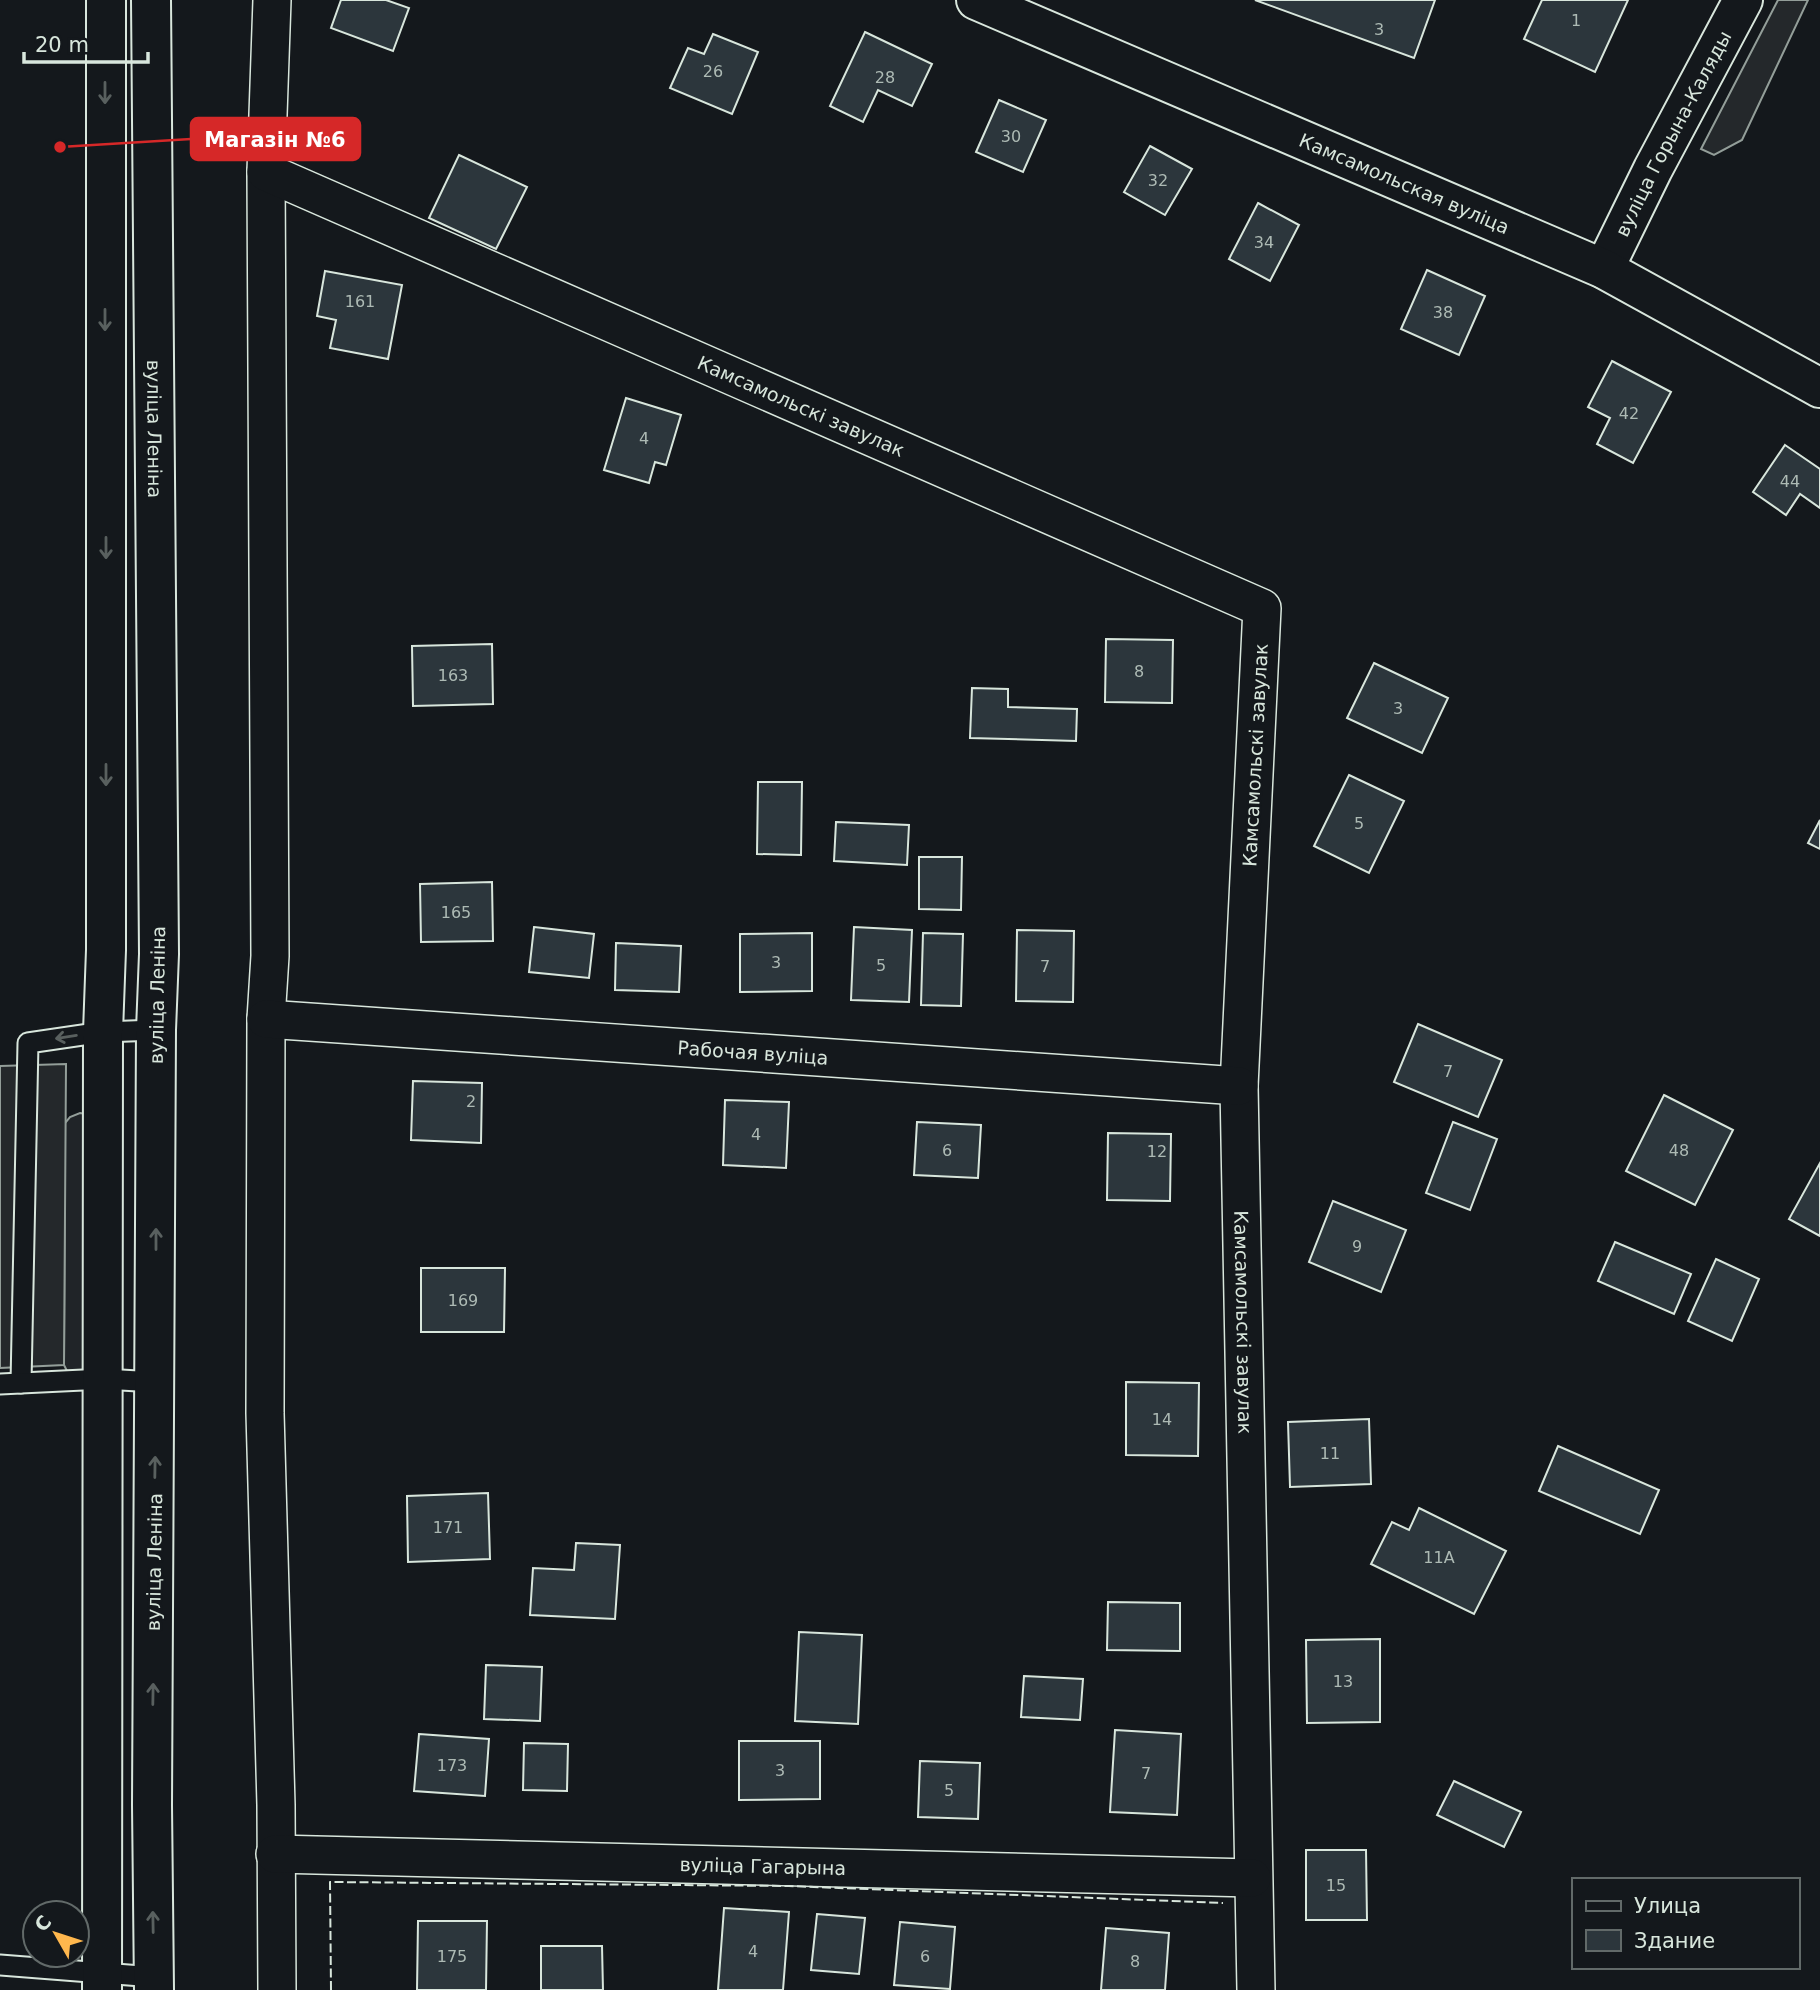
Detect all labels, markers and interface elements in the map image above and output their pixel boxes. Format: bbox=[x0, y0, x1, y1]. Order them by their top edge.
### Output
house number: 1 bbox=[1571, 11, 1581, 30]
house number: 3 bbox=[1374, 20, 1384, 39]
scale bar bbox=[24, 21, 149, 65]
street label: вуліца Горына-Каляды bbox=[1611, 27, 1736, 240]
text: 20 m bbox=[35, 33, 89, 57]
house number: 26 bbox=[703, 62, 723, 81]
house number: 28 bbox=[875, 68, 895, 87]
one-way arrow bbox=[98, 81, 112, 104]
callout: Магазін №6 bbox=[191, 118, 360, 160]
house number: 30 bbox=[1001, 127, 1021, 146]
text: Магазін №6 bbox=[204, 128, 346, 152]
street label: Камсамольская вуліца bbox=[1296, 129, 1513, 238]
house number: 32 bbox=[1148, 171, 1168, 190]
house number: 34 bbox=[1254, 233, 1274, 252]
house number: 161 bbox=[345, 292, 375, 311]
house number: 38 bbox=[1433, 303, 1453, 322]
one-way arrow bbox=[98, 308, 112, 331]
street label: Камсамольскі завулак bbox=[694, 351, 908, 461]
street label: вуліца Леніна bbox=[143, 360, 166, 498]
house number: 42 bbox=[1619, 404, 1639, 423]
house number: 4 bbox=[639, 429, 649, 448]
house number: 44 bbox=[1780, 472, 1800, 491]
one-way arrow bbox=[99, 536, 113, 559]
street label: Камсамольскі завулак bbox=[1238, 643, 1272, 867]
house number: 8 bbox=[1134, 662, 1144, 681]
house number: 163 bbox=[438, 666, 468, 685]
house number: 3 bbox=[1393, 699, 1403, 718]
one-way arrow bbox=[99, 763, 113, 786]
house number: 5 bbox=[1354, 814, 1364, 833]
house number: 165 bbox=[441, 903, 471, 922]
street label: вуліца Леніна bbox=[145, 926, 169, 1064]
house number: 3 bbox=[771, 953, 781, 972]
house number: 5 bbox=[876, 956, 886, 975]
house number: 7 bbox=[1040, 957, 1050, 976]
one-way arrow bbox=[55, 1031, 78, 1044]
street label: Рабочая вуліца bbox=[677, 1036, 829, 1069]
house number: 7 bbox=[1443, 1062, 1453, 1081]
house number: 2 bbox=[466, 1092, 476, 1111]
house number: 4 bbox=[751, 1125, 761, 1144]
house number: 6 bbox=[942, 1141, 952, 1160]
house number: 48 bbox=[1669, 1141, 1689, 1160]
house number: 12 bbox=[1147, 1142, 1167, 1161]
street label: Камсамольскі завулак bbox=[1230, 1210, 1257, 1434]
one-way arrow bbox=[149, 1228, 163, 1251]
house number: 9 bbox=[1352, 1237, 1362, 1256]
house number: 169 bbox=[448, 1291, 478, 1310]
house number: 14 bbox=[1152, 1410, 1172, 1429]
house number: 11 bbox=[1320, 1444, 1340, 1463]
one-way arrow bbox=[148, 1456, 162, 1479]
street label: вуліца Леніна bbox=[142, 1493, 166, 1631]
house number: 171 bbox=[433, 1518, 463, 1537]
house number: 11А bbox=[1423, 1548, 1455, 1567]
house number: 13 bbox=[1333, 1672, 1353, 1691]
one-way arrow bbox=[146, 1683, 159, 1706]
house number: 173 bbox=[437, 1756, 467, 1775]
house number: 3 bbox=[775, 1761, 785, 1780]
house number: 7 bbox=[1141, 1764, 1151, 1783]
house number: 5 bbox=[944, 1781, 954, 1800]
street label: вуліца Гагарына bbox=[679, 1853, 846, 1879]
house number: 15 bbox=[1326, 1876, 1346, 1895]
legend bbox=[1572, 1878, 1799, 1969]
text: Улица bbox=[1634, 1894, 1701, 1918]
north arrow bbox=[21, 1899, 91, 1969]
text: С bbox=[30, 1911, 56, 1936]
one-way arrow bbox=[147, 1911, 160, 1934]
text: Здание bbox=[1634, 1929, 1715, 1953]
house number: 4 bbox=[748, 1942, 758, 1961]
house number: 175 bbox=[437, 1947, 467, 1966]
house number: 6 bbox=[920, 1947, 930, 1966]
house number: 8 bbox=[1130, 1952, 1140, 1971]

